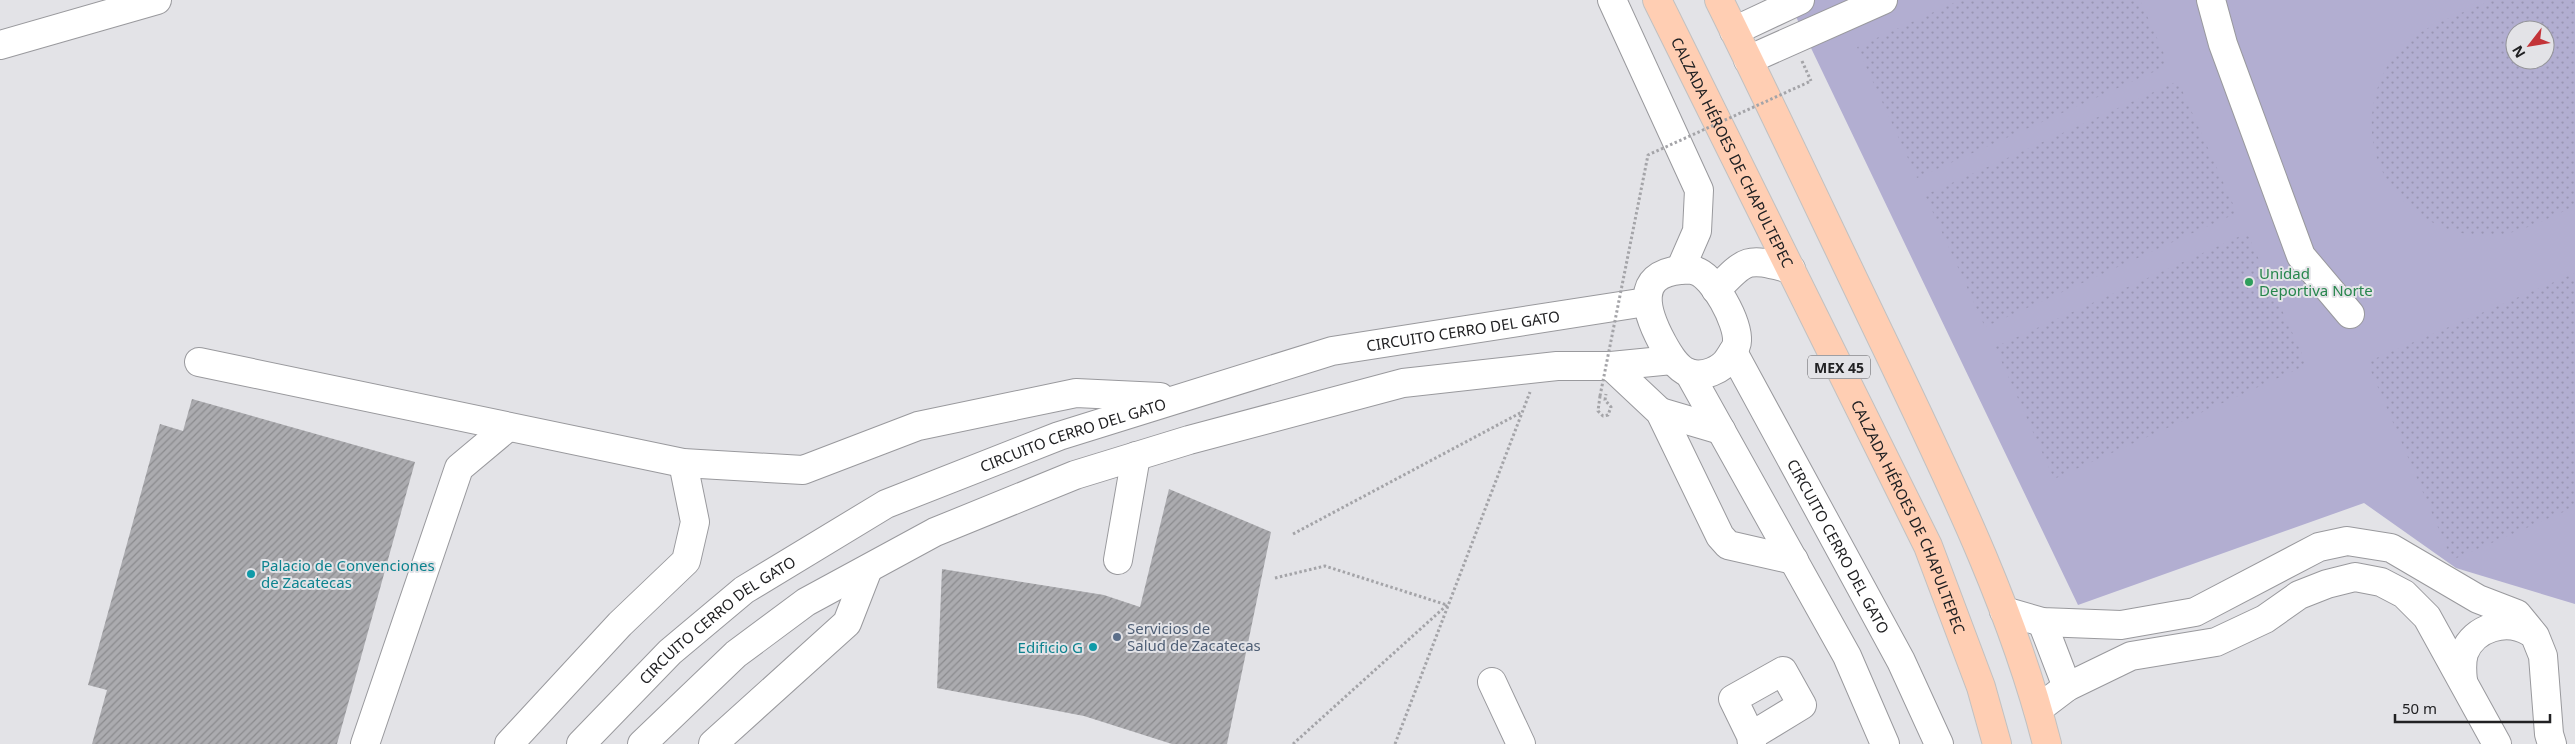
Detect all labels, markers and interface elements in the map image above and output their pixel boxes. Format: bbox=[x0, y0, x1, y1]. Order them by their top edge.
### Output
north arrow bbox=[2505, 20, 2555, 70]
street label: CALZADA HÉROES DE CHAPULTEPEC bbox=[1667, 34, 1798, 271]
text: N bbox=[2507, 42, 2530, 62]
place label: Unidad Deportiva Norte bbox=[2259, 263, 2373, 300]
marker: Unidad Deportiva Norte bbox=[2243, 276, 2255, 288]
street label: CIRCUITO CERRO DEL GATO bbox=[1365, 306, 1561, 356]
road number: MEX 45 bbox=[1808, 356, 1870, 378]
street label: CIRCUITO CERRO DEL GATO bbox=[977, 393, 1168, 476]
street label: CALZADA HÉROES DE CHAPULTEPEC bbox=[1847, 396, 1970, 637]
street label: CIRCUITO CERRO DEL GATO bbox=[1783, 455, 1894, 637]
street label: CIRCUITO CERRO DEL GATO bbox=[634, 551, 799, 688]
place label: Palacio de Convenciones de Zacatecas bbox=[261, 555, 435, 592]
marker: Palacio de Convenciones de Zacatecas bbox=[245, 568, 257, 580]
place label: Servicios de Salud de Zacatecas bbox=[1127, 618, 1261, 655]
marker: Servicios de Salud de Zacatecas bbox=[1111, 631, 1123, 643]
place label: Edificio G bbox=[1018, 637, 1083, 657]
marker: Edificio G bbox=[1087, 641, 1099, 653]
scale bar bbox=[2395, 692, 2550, 724]
text: 50 m bbox=[2402, 698, 2437, 718]

